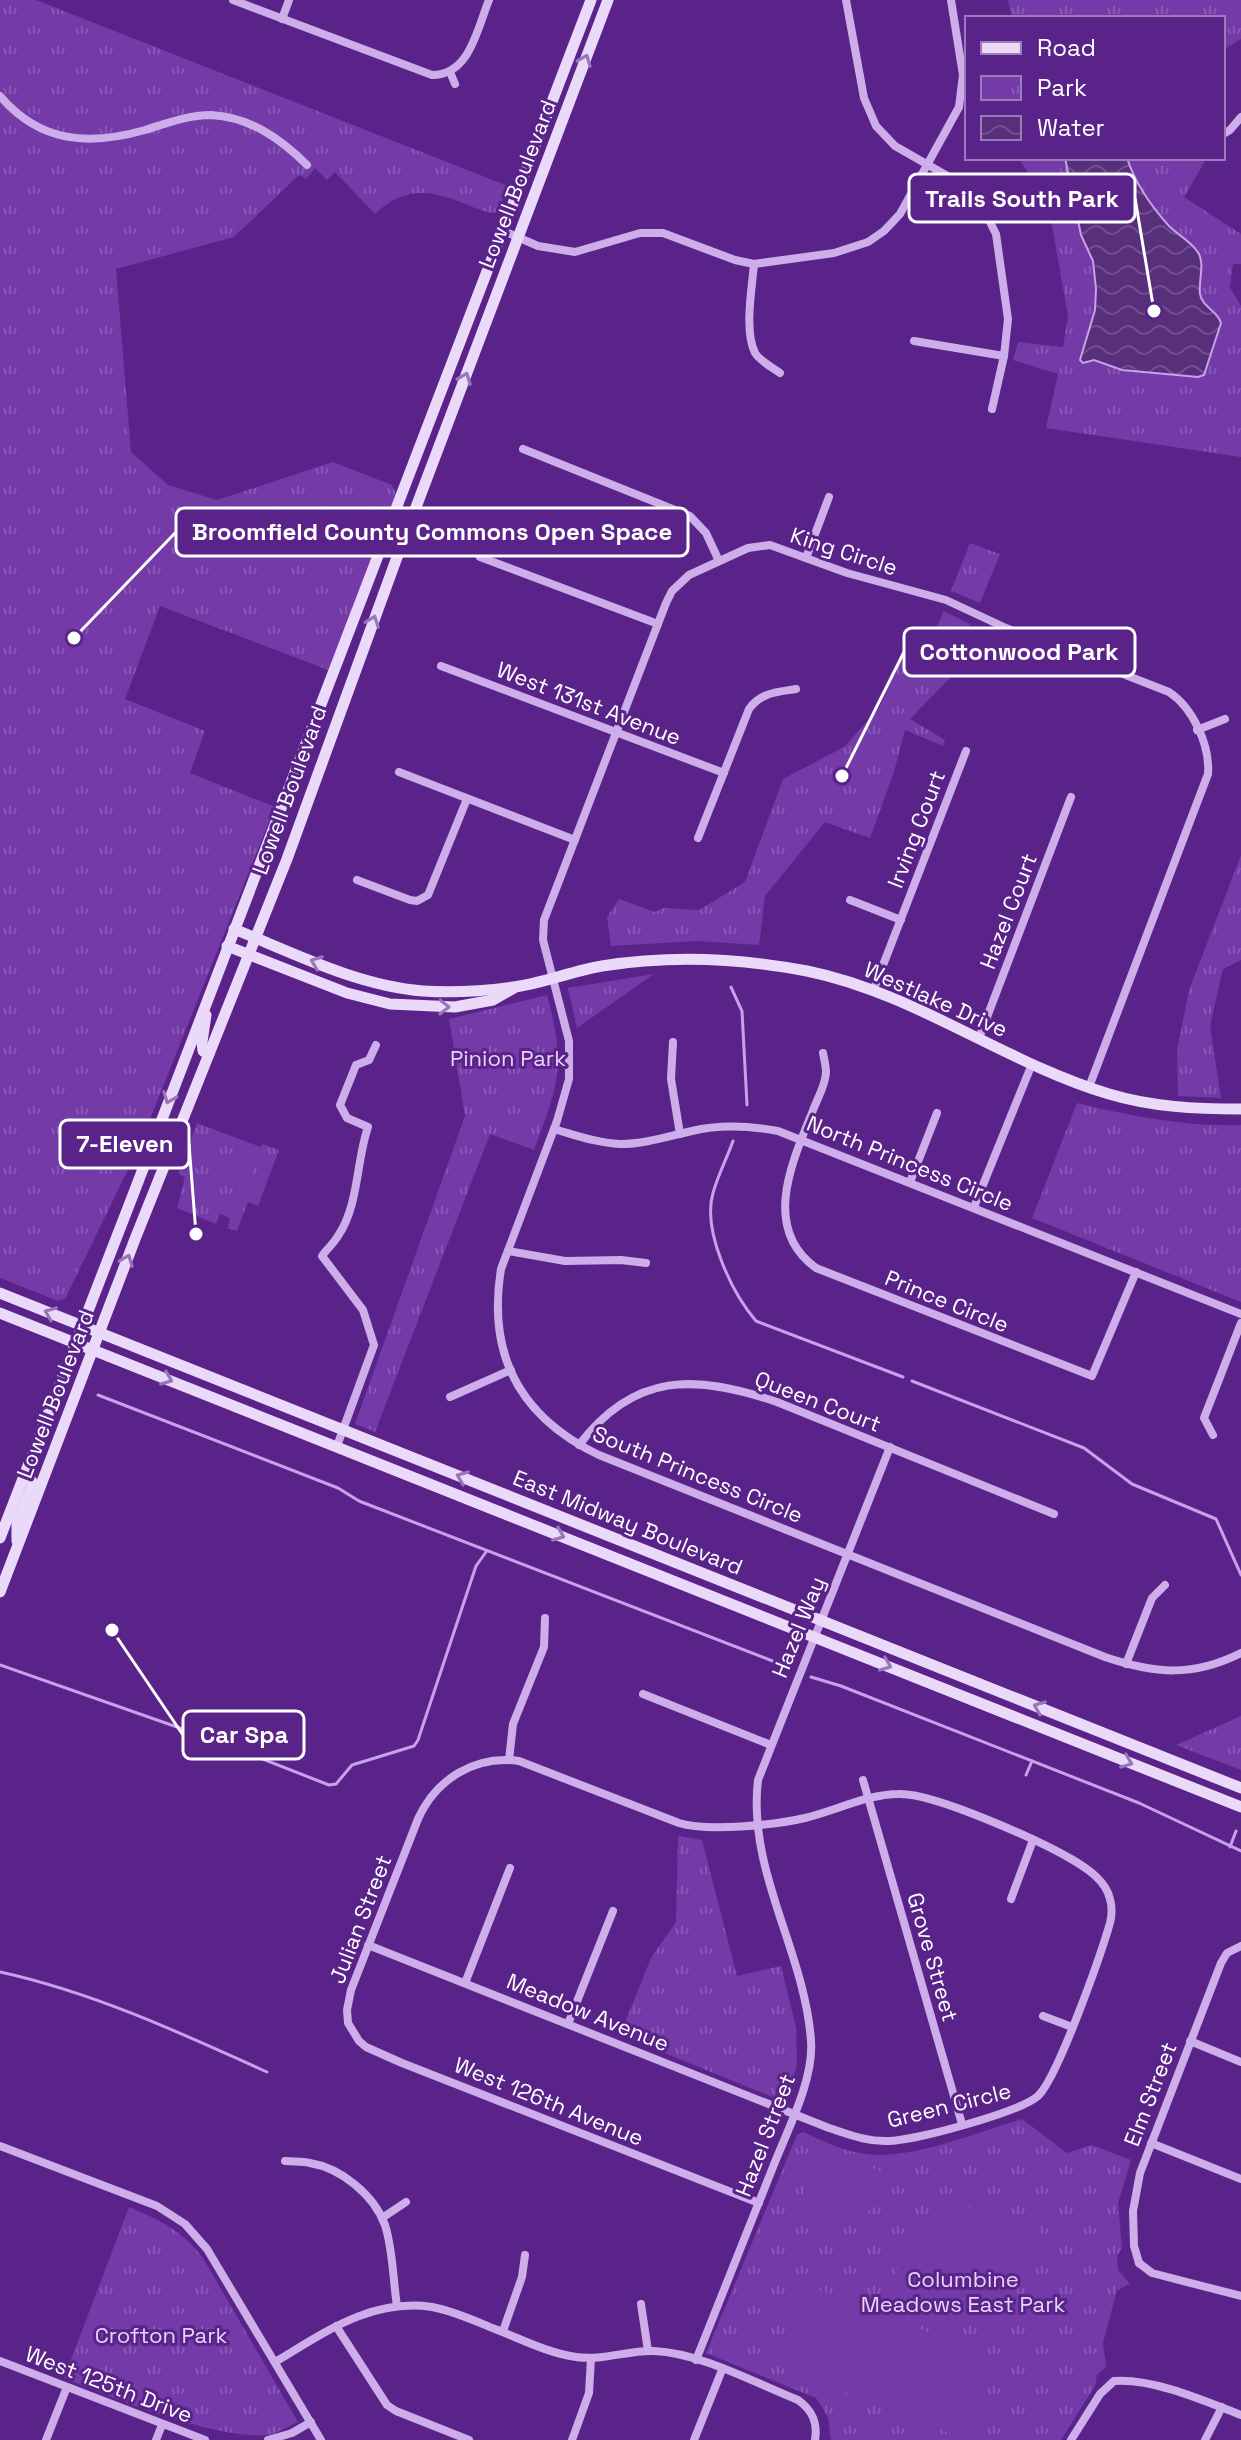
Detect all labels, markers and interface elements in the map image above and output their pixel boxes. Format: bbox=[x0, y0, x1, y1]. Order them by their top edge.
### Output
legend bbox=[965, 16, 1225, 160]
text: Road bbox=[1037, 32, 1096, 63]
one-way arrow bbox=[575, 54, 592, 68]
text: Park bbox=[1037, 72, 1087, 103]
street label: Lowell Boulevard bbox=[472, 96, 562, 272]
text: Water bbox=[1037, 112, 1105, 143]
callout: Trails South Park bbox=[909, 174, 1135, 222]
text: Trails South Park bbox=[925, 183, 1119, 214]
one-way arrow bbox=[455, 372, 472, 386]
callout: Broomfield County Commons Open Space bbox=[176, 508, 688, 556]
text: Broomfield County Commons Open Space bbox=[192, 516, 672, 547]
street label: King Circle bbox=[787, 521, 901, 581]
one-way arrow bbox=[363, 615, 380, 629]
callout: Cottonwood Park bbox=[904, 628, 1135, 676]
text: Cottonwood Park bbox=[919, 636, 1119, 667]
street label: West 131st Avenue bbox=[493, 655, 685, 751]
street label: Lowell Boulevard bbox=[245, 702, 333, 878]
street label: Irving Court bbox=[881, 766, 951, 892]
street label: Hazel Court bbox=[973, 849, 1043, 973]
one-way arrow bbox=[310, 955, 324, 971]
street label: Westlake Drive bbox=[860, 955, 1012, 1043]
one-way arrow bbox=[438, 998, 451, 1015]
park label: Pinion Park bbox=[450, 1044, 566, 1072]
one-way arrow bbox=[162, 1090, 179, 1104]
street label: North Princess Circle bbox=[803, 1109, 1017, 1217]
callout: 7-Eleven bbox=[60, 1120, 189, 1168]
text: 7-Eleven bbox=[76, 1128, 174, 1159]
one-way arrow bbox=[117, 1254, 134, 1268]
street label: Prince Circle bbox=[881, 1263, 1013, 1339]
street label: Lowell Boulevard bbox=[10, 1306, 100, 1482]
one-way arrow bbox=[44, 1306, 58, 1323]
street label: Queen Court bbox=[751, 1364, 885, 1438]
one-way arrow bbox=[159, 1369, 173, 1386]
street label: South Princess Circle bbox=[589, 1419, 807, 1529]
street label: East Midway Boulevard bbox=[509, 1463, 747, 1581]
one-way arrow bbox=[456, 1470, 470, 1487]
one-way arrow bbox=[551, 1525, 565, 1542]
street label: Hazel Way bbox=[765, 1572, 831, 1682]
one-way arrow bbox=[878, 1656, 892, 1672]
one-way arrow bbox=[1032, 1700, 1046, 1717]
callout: Car Spa bbox=[183, 1711, 304, 1759]
text: Car Spa bbox=[200, 1719, 288, 1750]
one-way arrow bbox=[1119, 1752, 1133, 1769]
street label: Julian Street bbox=[323, 1851, 397, 1987]
street label: Grove Street bbox=[901, 1889, 965, 2025]
street label: Meadow Avenue bbox=[503, 1967, 673, 2057]
street label: Elm Street bbox=[1117, 2038, 1183, 2150]
street label: West 126th Avenue bbox=[450, 2050, 648, 2152]
street label: Hazel Street bbox=[729, 2070, 801, 2200]
street label: Green Circle bbox=[884, 2076, 1014, 2134]
park label: Columbine Meadows East Park bbox=[861, 2265, 1065, 2318]
park label: Crofton Park bbox=[95, 2321, 228, 2349]
street label: West 125th Drive bbox=[21, 2339, 197, 2429]

